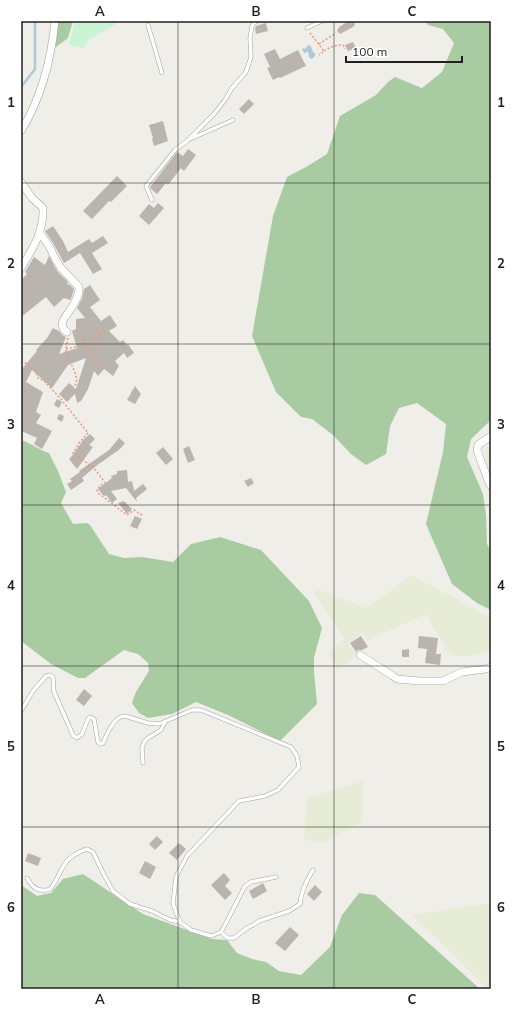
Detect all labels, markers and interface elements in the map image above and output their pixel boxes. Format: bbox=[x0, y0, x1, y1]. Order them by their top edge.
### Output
text: A bbox=[95, 3, 105, 19]
text: B bbox=[252, 3, 261, 19]
text: C bbox=[408, 3, 417, 19]
scale bar bbox=[346, 38, 462, 64]
text: 100 m bbox=[352, 44, 387, 59]
text: 1 bbox=[7, 94, 15, 110]
text: 1 bbox=[497, 94, 505, 110]
text: 2 bbox=[7, 255, 15, 271]
text: 2 bbox=[497, 255, 505, 271]
text: 3 bbox=[7, 416, 15, 432]
text: 3 bbox=[497, 416, 505, 432]
text: 4 bbox=[7, 577, 15, 593]
text: 4 bbox=[497, 577, 505, 593]
text: 5 bbox=[7, 738, 15, 754]
text: 5 bbox=[497, 738, 505, 754]
text: 6 bbox=[7, 899, 15, 915]
text: 6 bbox=[497, 899, 505, 915]
text: A bbox=[95, 991, 105, 1007]
text: B bbox=[252, 991, 261, 1007]
text: C bbox=[408, 991, 417, 1007]

